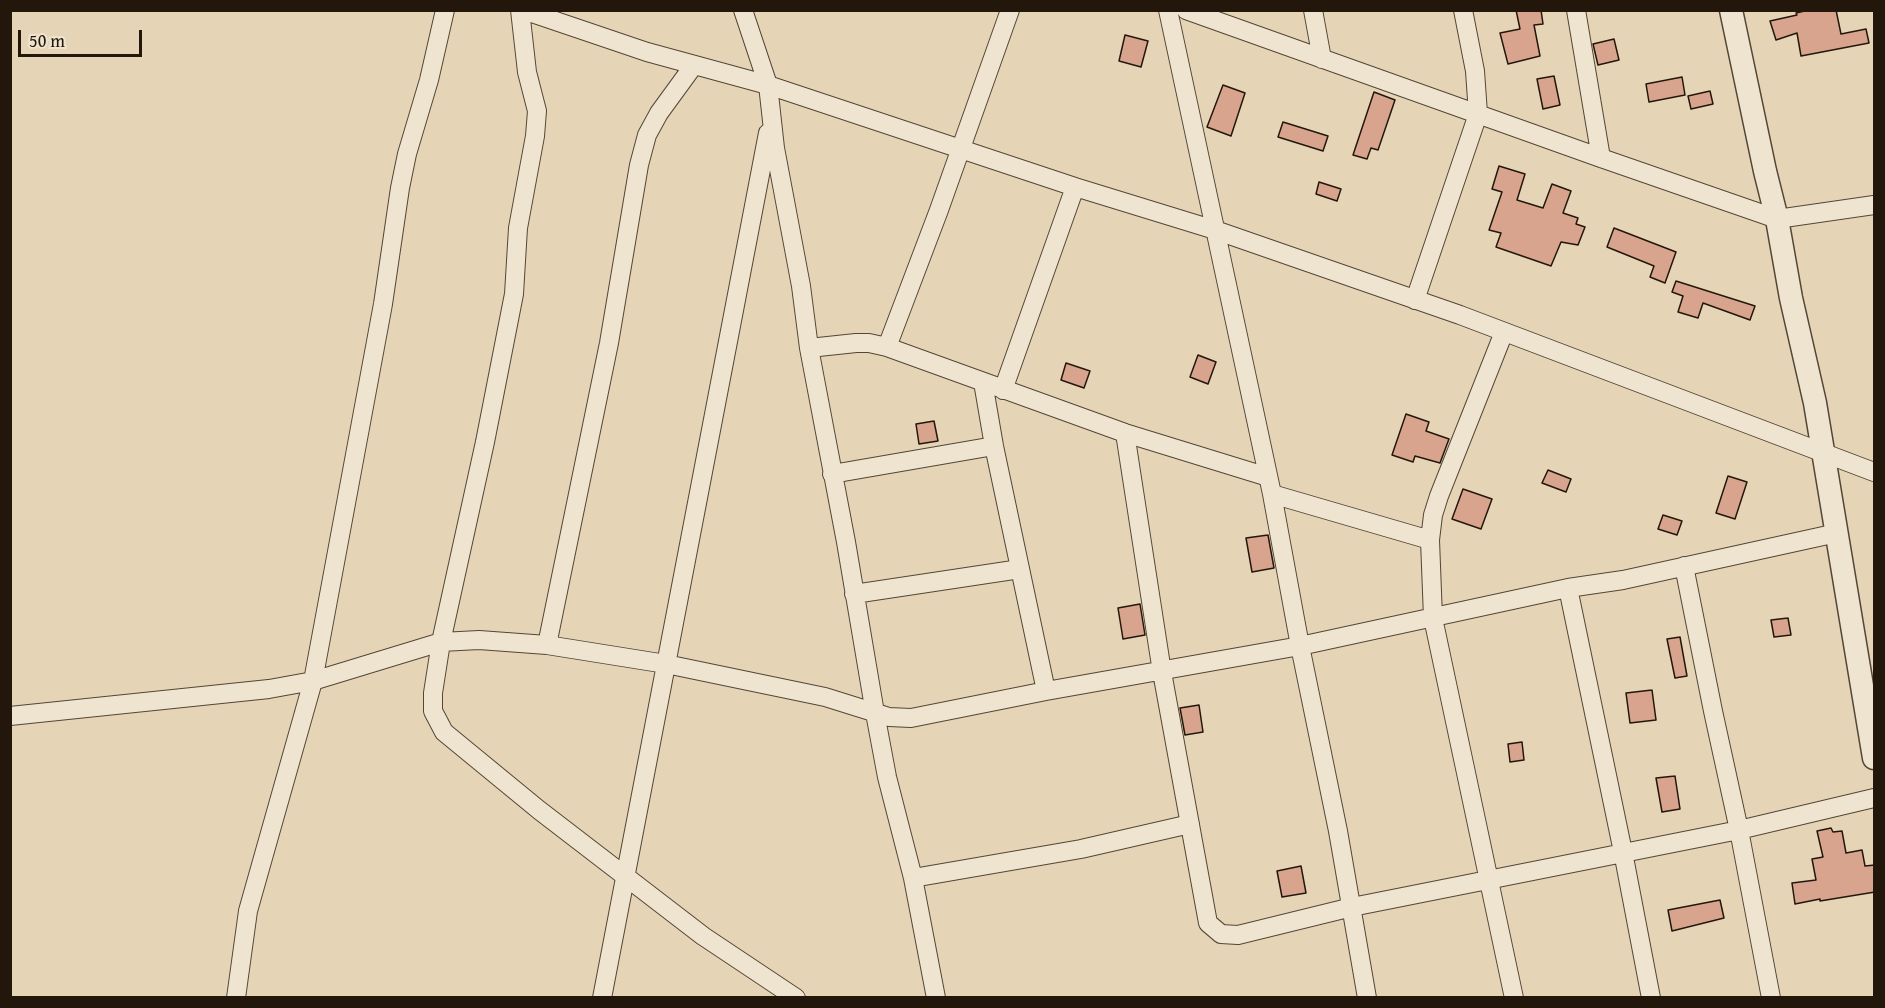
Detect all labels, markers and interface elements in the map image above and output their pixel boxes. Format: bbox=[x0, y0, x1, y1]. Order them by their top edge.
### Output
scale bar bbox=[21, 18, 146, 56]
text: 50 m bbox=[29, 27, 65, 54]

